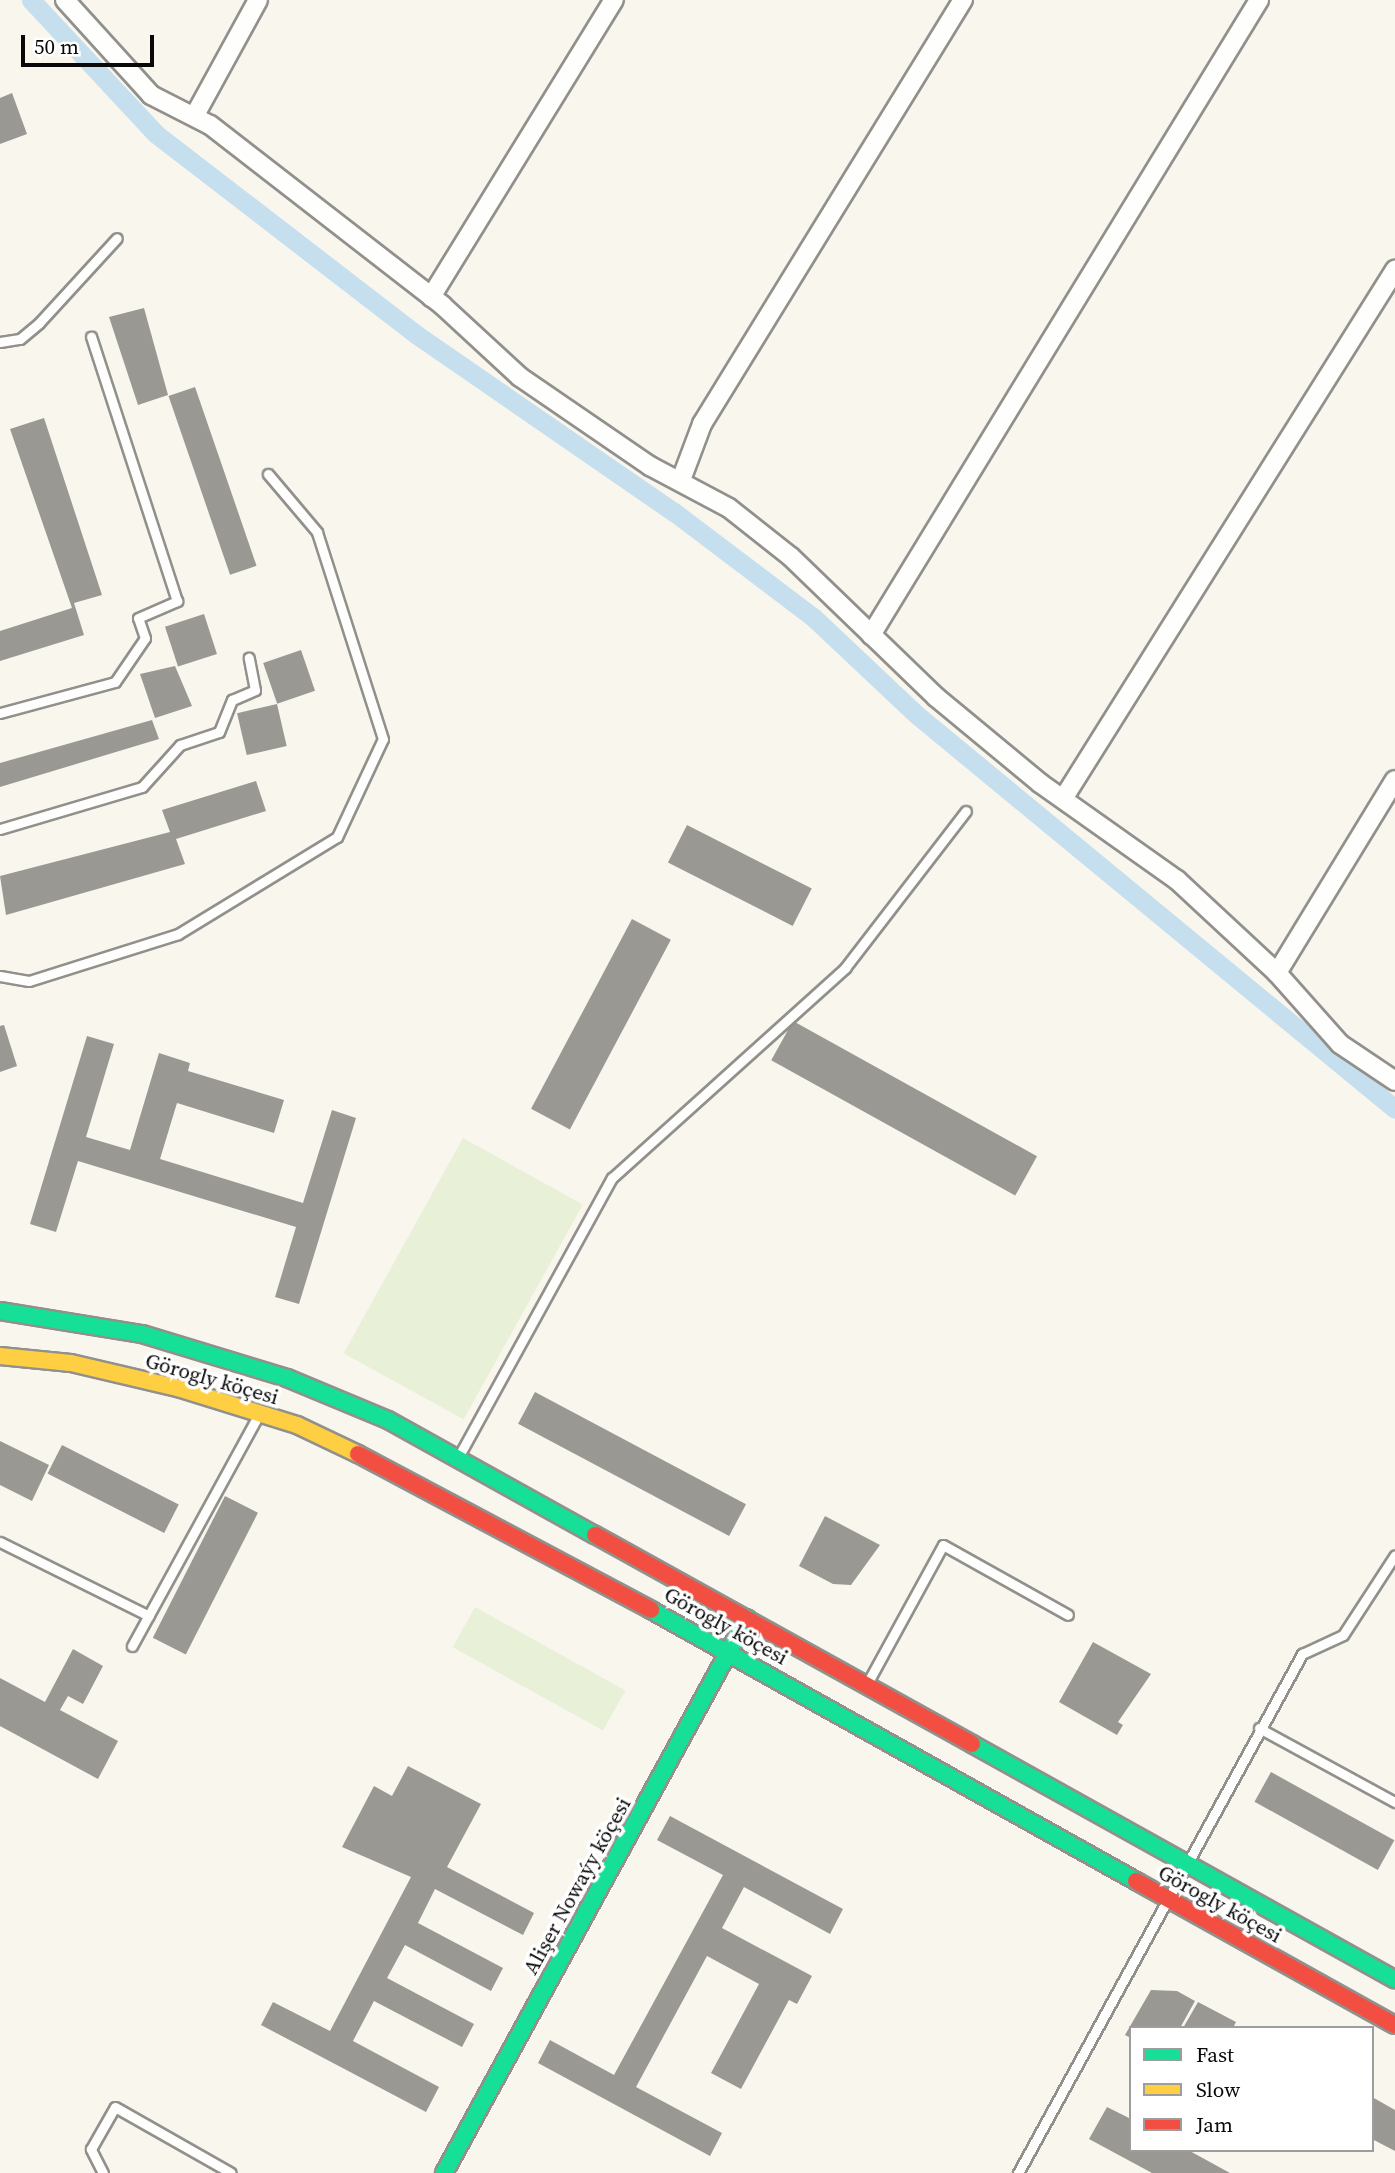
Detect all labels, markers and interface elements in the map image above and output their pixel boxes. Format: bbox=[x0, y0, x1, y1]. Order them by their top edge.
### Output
scale bar bbox=[24, 21, 158, 65]
text: 50 m bbox=[34, 32, 79, 61]
street label: Görogly köçesi bbox=[143, 1348, 281, 1410]
street label: Görogly köçesi bbox=[660, 1582, 792, 1670]
street label: Alişer Nowaýy köçesi bbox=[518, 1793, 636, 1979]
street label: Görogly köçesi bbox=[1154, 1860, 1286, 1948]
legend bbox=[1129, 2026, 1374, 2152]
text: Fast bbox=[1196, 2040, 1234, 2069]
text: Slow bbox=[1196, 2075, 1240, 2104]
text: Jam bbox=[1196, 2110, 1233, 2139]

